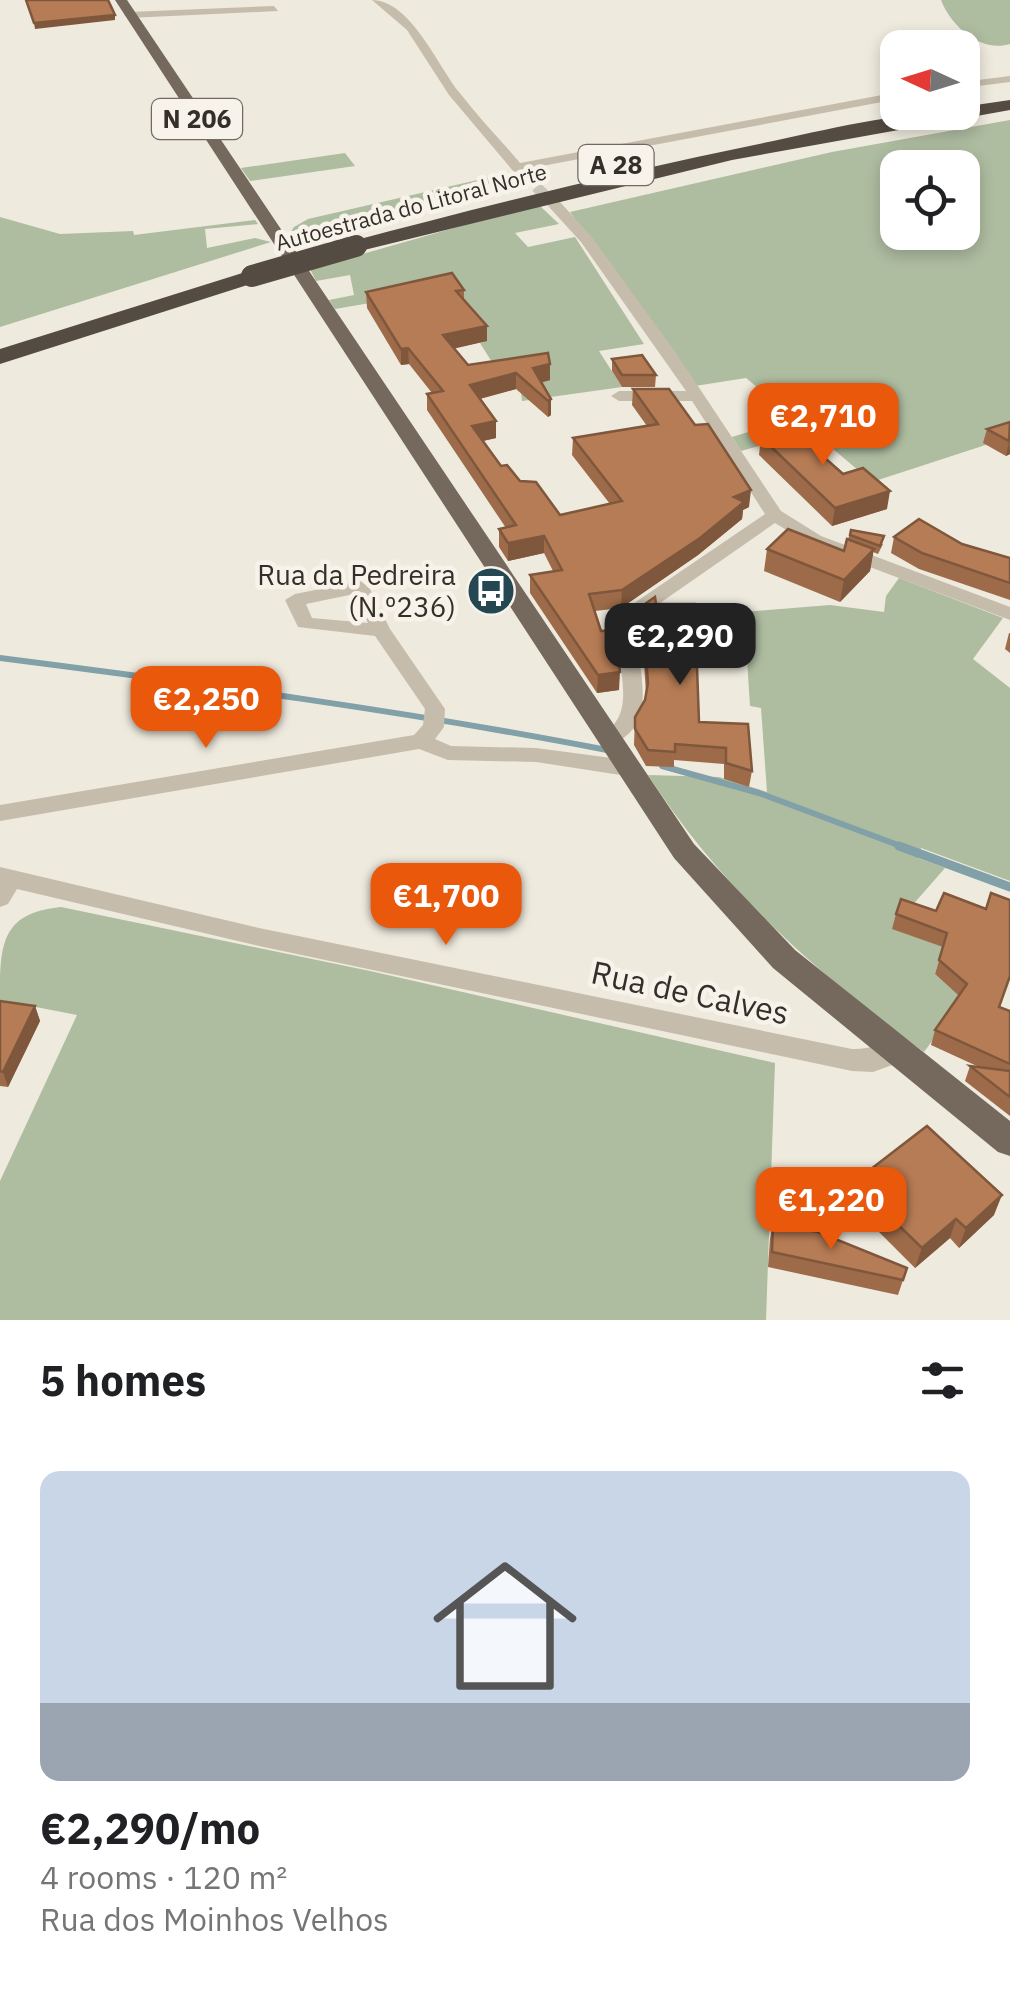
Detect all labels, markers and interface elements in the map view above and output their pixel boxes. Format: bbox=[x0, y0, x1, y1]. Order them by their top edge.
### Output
north arrow bbox=[880, 30, 980, 130]
map controls bbox=[880, 30, 980, 250]
road number: N 206 bbox=[152, 99, 242, 139]
road number: A 28 bbox=[578, 145, 654, 185]
button: locate bbox=[880, 150, 980, 250]
street label: Autoestrada do Litoral Norte bbox=[272, 156, 550, 257]
pin: €2,710 bbox=[742, 383, 904, 468]
text: €2,710 bbox=[770, 394, 876, 436]
place label: Rua da Pedreira (N.º236) bbox=[257, 556, 456, 625]
bus stop icon: Rua da Pedreira (N.º236) bbox=[465, 565, 517, 617]
pin: €2,290 bbox=[599, 603, 761, 688]
text: €2,290 bbox=[627, 614, 733, 656]
pin: €2,250 bbox=[125, 666, 287, 751]
text: €2,250 bbox=[153, 677, 259, 719]
pin: €1,700 bbox=[365, 863, 527, 948]
text: €1,700 bbox=[393, 874, 499, 916]
street label: Rua de Calves bbox=[588, 951, 793, 1033]
pin: €1,220 bbox=[750, 1167, 912, 1252]
text: €1,220 bbox=[778, 1178, 884, 1220]
text: 5 homes bbox=[40, 1353, 206, 1408]
icon: filters bbox=[915, 1353, 970, 1408]
icon: home bbox=[415, 1536, 595, 1716]
text: €2,290/mo bbox=[40, 1801, 260, 1856]
text: 4 rooms · 120 m² bbox=[40, 1856, 287, 1898]
text: Rua dos Moinhos Velhos bbox=[40, 1898, 389, 1940]

